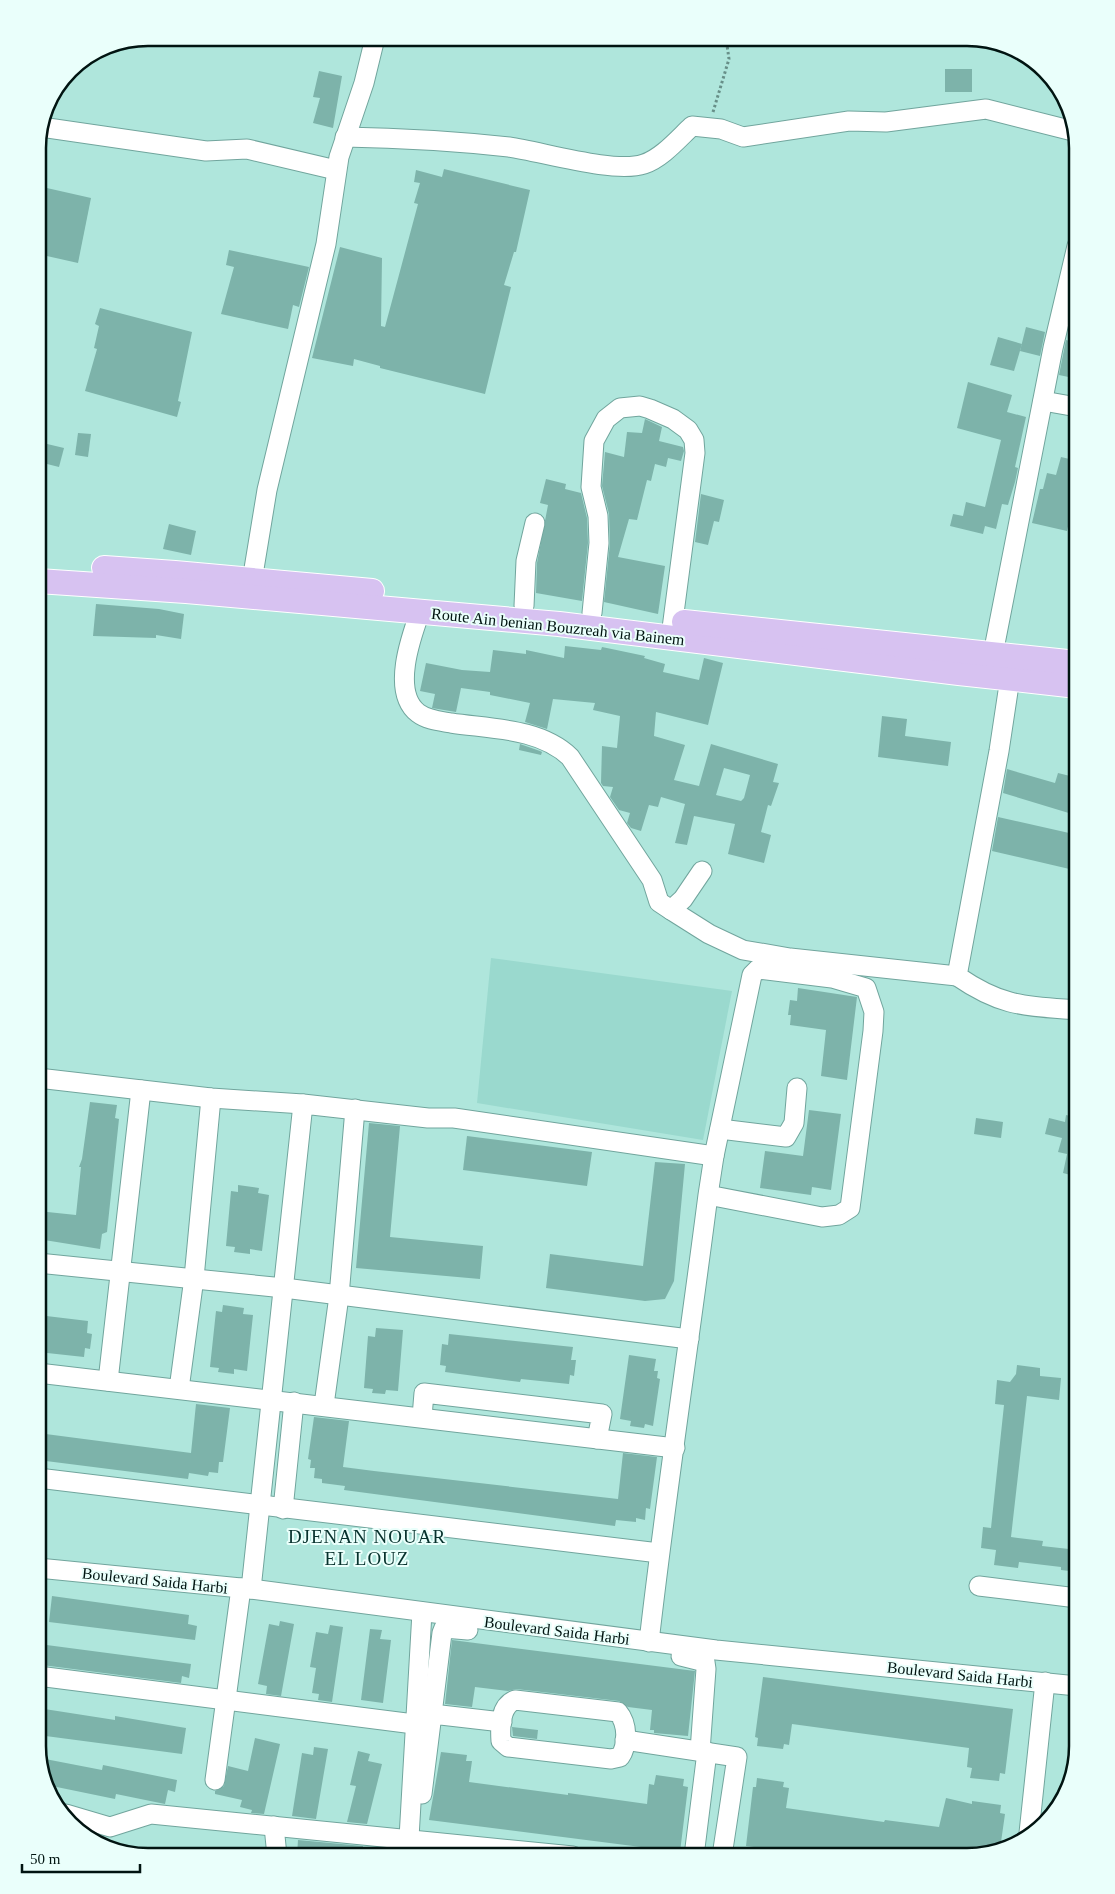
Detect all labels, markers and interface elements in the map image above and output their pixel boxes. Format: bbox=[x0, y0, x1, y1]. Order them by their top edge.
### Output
street label: Route Ain benian Bouzreah via Bainem bbox=[430, 605, 686, 648]
district label: DJENAN NOUAR EL LOUZ bbox=[288, 1526, 446, 1569]
street label: Boulevard Saida Harbi bbox=[81, 1564, 229, 1597]
street label: Boulevard Saida Harbi bbox=[483, 1613, 631, 1648]
street label: Boulevard Saida Harbi bbox=[886, 1658, 1034, 1691]
scale bar bbox=[22, 1842, 140, 1874]
text: 50 m bbox=[30, 1851, 61, 1867]

